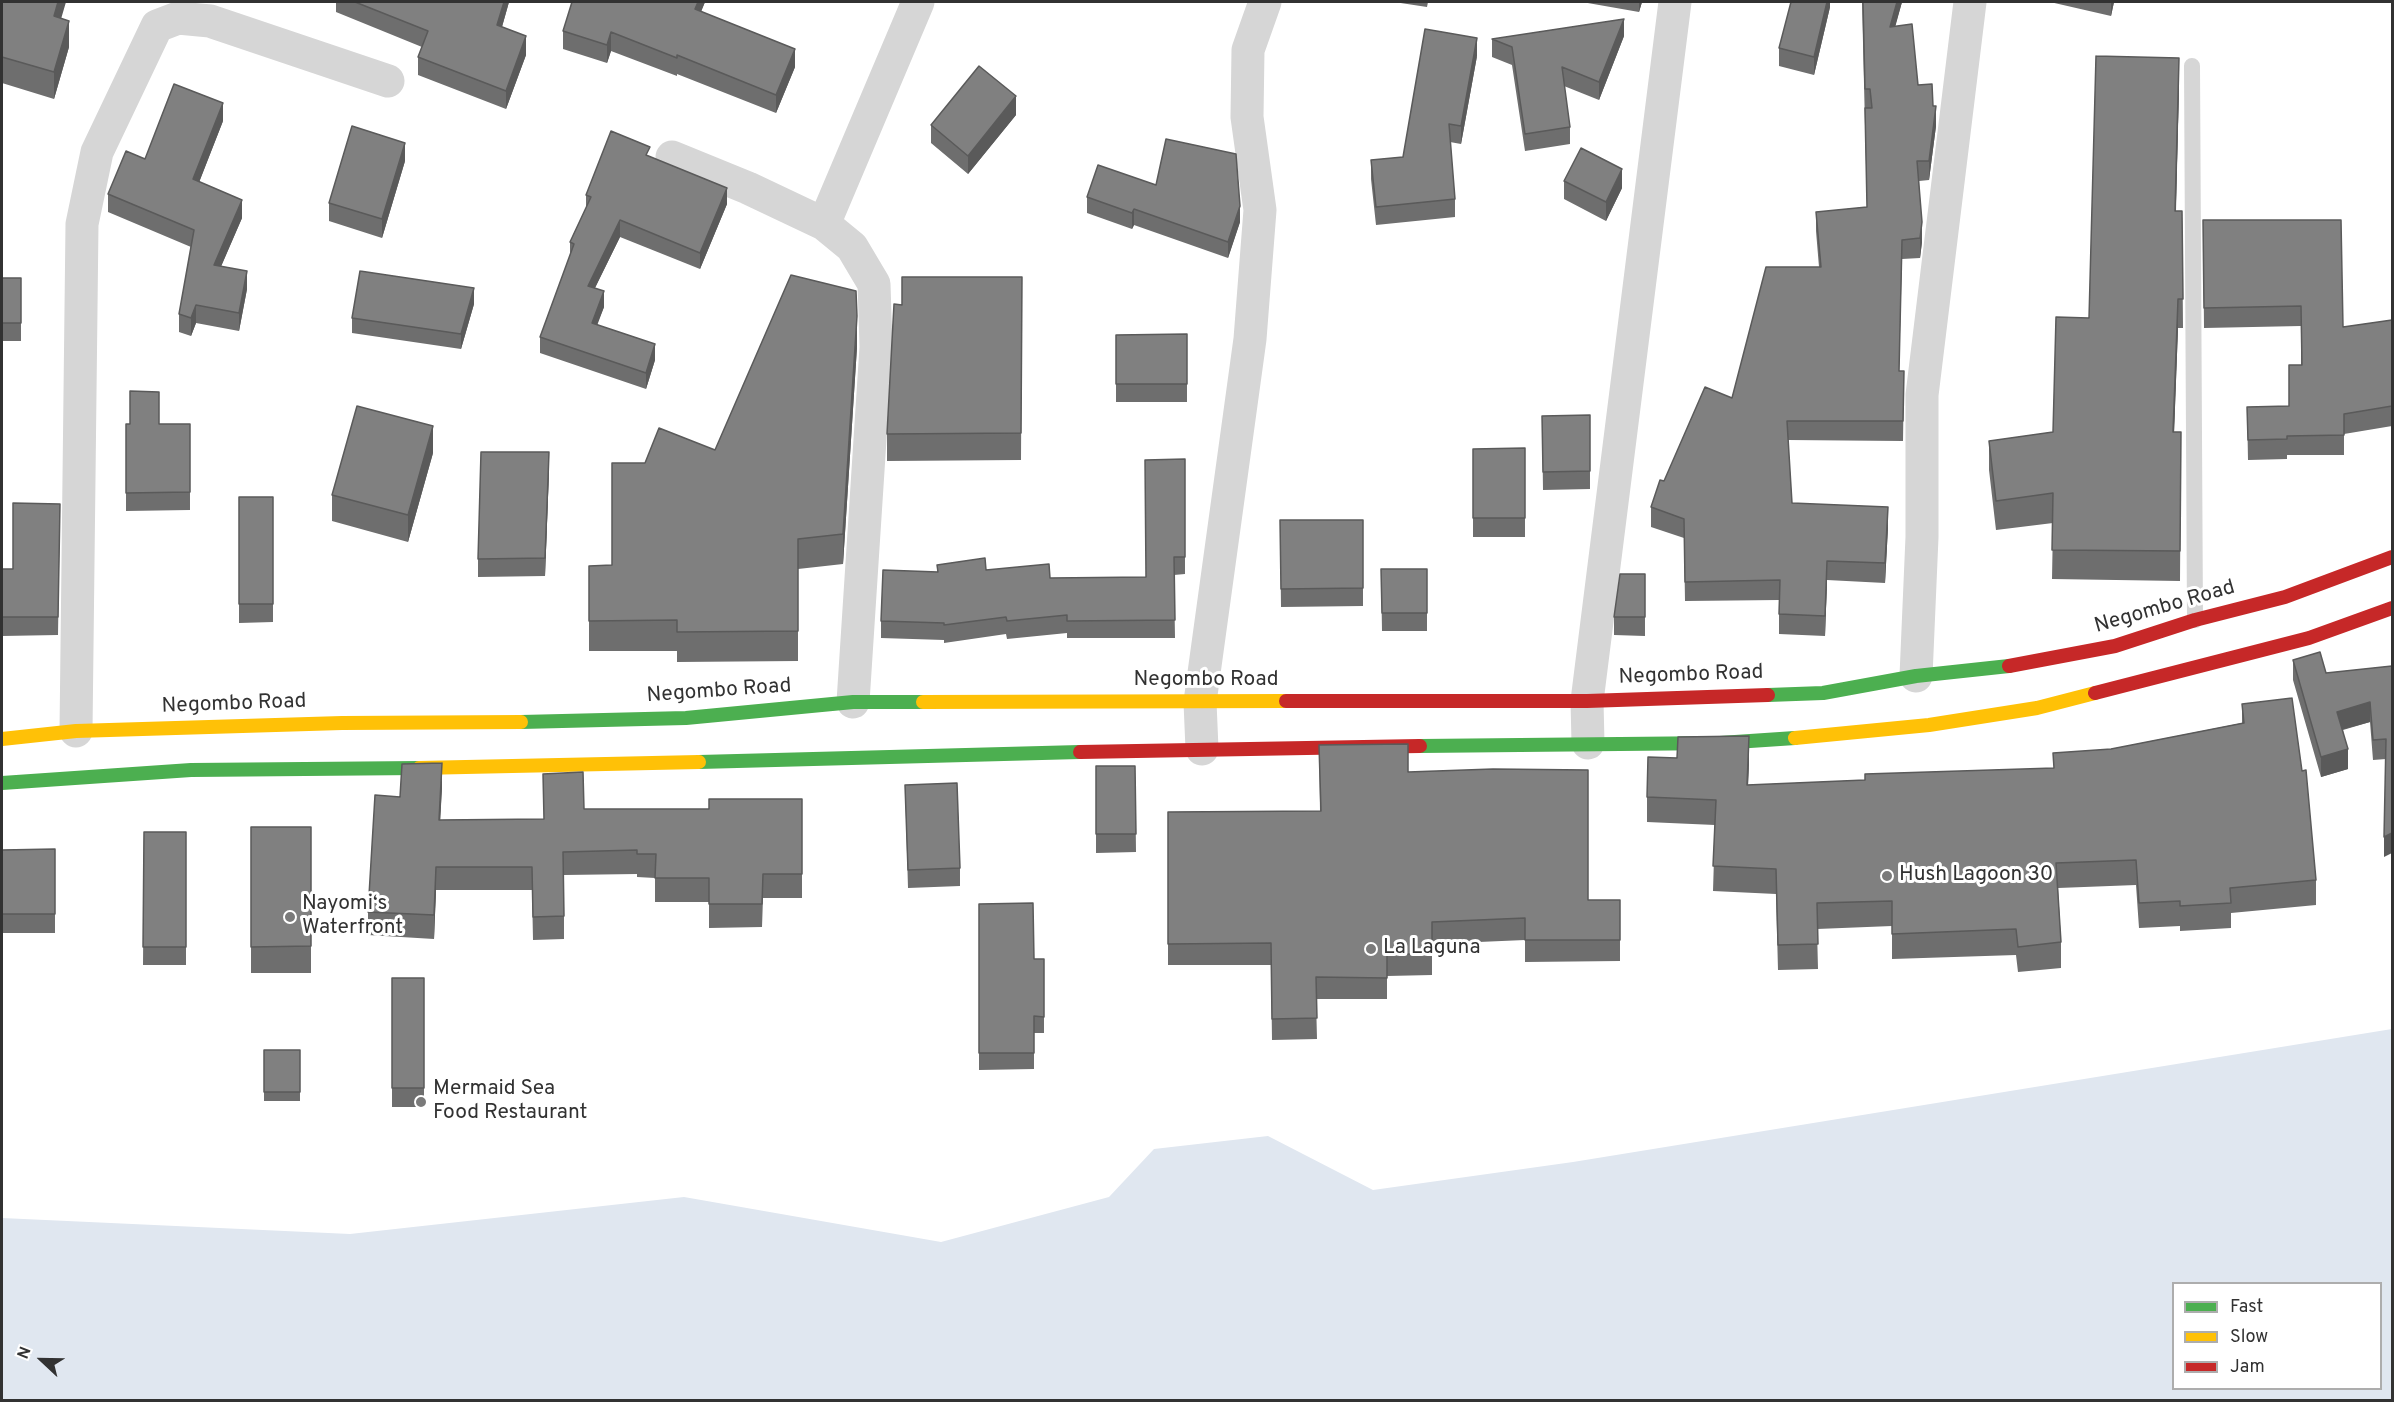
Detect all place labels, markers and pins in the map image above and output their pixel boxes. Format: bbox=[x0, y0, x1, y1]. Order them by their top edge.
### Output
place label: Hush Lagoon 30 bbox=[1899, 863, 2053, 889]
marker: Hush Lagoon 30 bbox=[1880, 869, 1894, 883]
place label: Nayomi‘s Waterfront bbox=[302, 892, 403, 942]
marker: Nayomi‘s Waterfront bbox=[283, 910, 297, 924]
place label: La Laguna bbox=[1383, 936, 1481, 962]
marker: La Laguna bbox=[1364, 942, 1378, 956]
place label: Mermaid Sea Food Restaurant bbox=[433, 1077, 587, 1127]
marker: Mermaid Sea Food Restaurant bbox=[414, 1095, 428, 1109]

